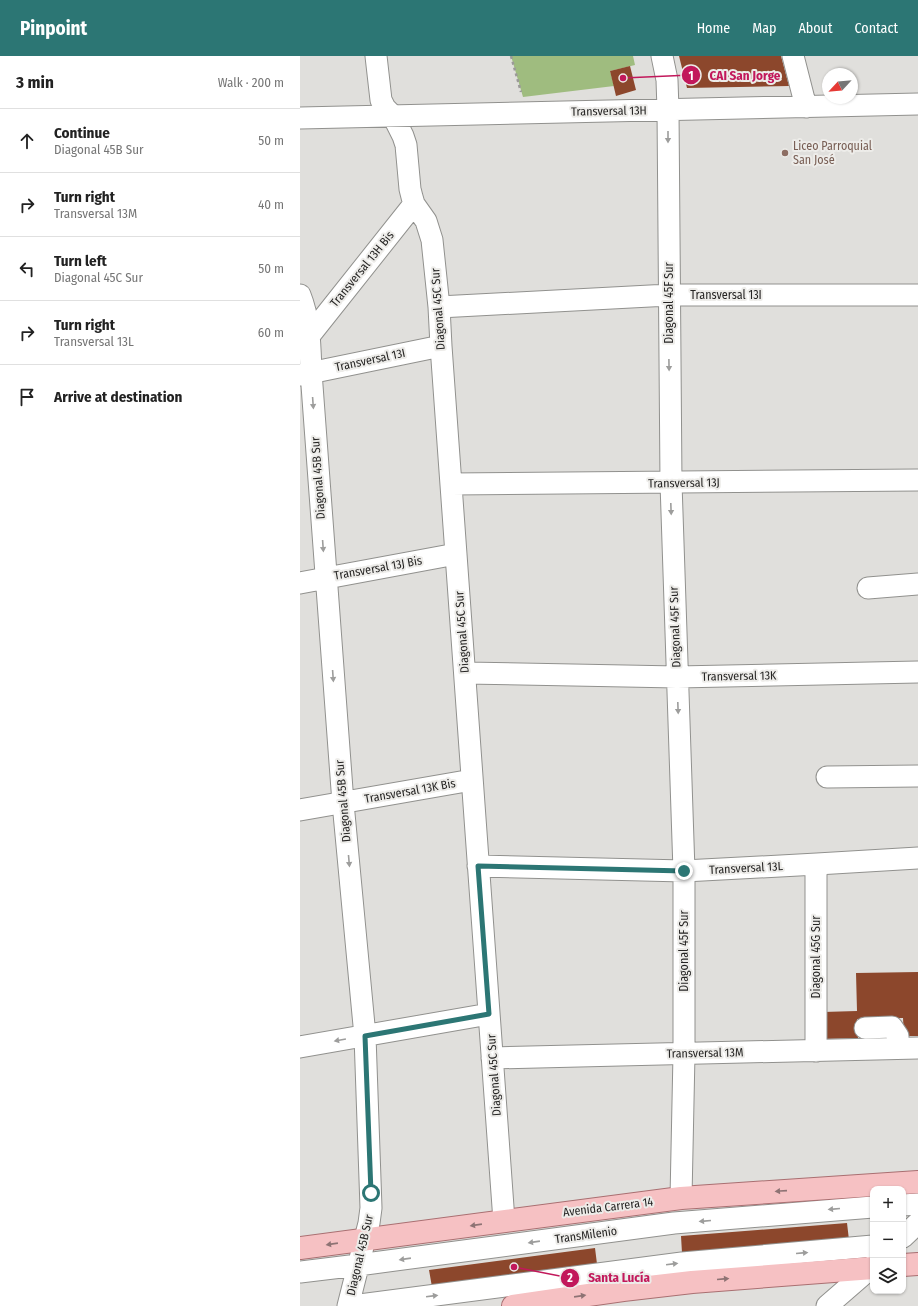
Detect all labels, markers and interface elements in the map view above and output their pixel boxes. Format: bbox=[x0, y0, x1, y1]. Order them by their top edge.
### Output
text: Pinpoint bbox=[20, 17, 87, 40]
text: Home bbox=[697, 20, 730, 37]
text: Map bbox=[752, 20, 776, 37]
text: About bbox=[798, 20, 833, 37]
text: Contact bbox=[855, 20, 898, 37]
callout: CAI San Jorge bbox=[681, 63, 788, 88]
text: CAI San Jorge bbox=[710, 68, 781, 83]
north arrow bbox=[822, 68, 858, 104]
text: 1 bbox=[688, 69, 694, 83]
text: 3 min bbox=[16, 72, 54, 93]
text: Walk · 200 m bbox=[218, 75, 284, 90]
street label: Transversal 13H bbox=[571, 103, 647, 119]
text: Continue bbox=[54, 124, 110, 142]
icon: ahead bbox=[16, 130, 38, 152]
one-way arrow bbox=[665, 131, 671, 144]
text: 50 m bbox=[258, 133, 284, 148]
place label: Liceo Parroquial San José bbox=[793, 139, 872, 167]
text: Diagonal 45B Sur bbox=[54, 142, 143, 157]
marker: Liceo Parroquial San José bbox=[780, 148, 790, 158]
text: Turn right bbox=[54, 188, 115, 206]
icon: right bbox=[16, 194, 38, 216]
text: 40 m bbox=[258, 197, 284, 212]
text: Transversal 13M bbox=[54, 206, 137, 221]
street label: Transversal 13H Bis bbox=[327, 228, 397, 310]
text: Turn left bbox=[54, 252, 107, 270]
icon: left bbox=[16, 258, 38, 280]
text: 50 m bbox=[258, 261, 284, 276]
street label: Diagonal 45F Sur bbox=[662, 262, 676, 344]
street label: Diagonal 45C Sur bbox=[428, 267, 448, 350]
text: Diagonal 45C Sur bbox=[54, 270, 143, 285]
street label: Transversal 13I bbox=[690, 288, 762, 302]
text: Turn right bbox=[54, 316, 115, 334]
icon: right bbox=[16, 322, 38, 344]
text: 60 m bbox=[258, 325, 284, 340]
text: Transversal 13L bbox=[54, 334, 134, 349]
street label: Transversal 13I bbox=[334, 346, 406, 374]
one-way arrow bbox=[666, 359, 672, 372]
icon: arrive bbox=[16, 386, 38, 408]
text: Arrive at destination bbox=[54, 388, 182, 406]
one-way arrow bbox=[309, 397, 316, 409]
street label: Diagonal 45B Sur bbox=[308, 436, 328, 520]
street label: Transversal 13J bbox=[648, 475, 720, 491]
one-way arrow bbox=[668, 503, 675, 515]
one-way arrow bbox=[320, 540, 327, 552]
street label: Transversal 13J Bis bbox=[333, 553, 423, 583]
street label: Diagonal 45F Sur bbox=[667, 585, 683, 668]
street label: Diagonal 45C Sur bbox=[452, 590, 472, 673]
street label: Transversal 13K bbox=[702, 668, 777, 684]
one-way arrow bbox=[330, 670, 337, 682]
one-way arrow bbox=[675, 702, 681, 715]
street label: Diagonal 45B Sur bbox=[332, 758, 354, 843]
street label: Transversal 13K Bis bbox=[363, 776, 457, 806]
one-way arrow bbox=[345, 855, 352, 867]
street label: Transversal 13L bbox=[709, 859, 784, 877]
route end bbox=[675, 862, 693, 880]
street label: Diagonal 45F Sur bbox=[677, 910, 691, 992]
street label: Diagonal 45G Sur bbox=[809, 915, 823, 998]
street label: Diagonal 45C Sur bbox=[484, 1033, 504, 1116]
one-way arrow bbox=[334, 1038, 346, 1044]
street label: Transversal 13M bbox=[666, 1045, 744, 1061]
route start bbox=[362, 1184, 380, 1202]
map controls bbox=[870, 1186, 906, 1294]
button: + bbox=[870, 1186, 906, 1222]
one-way arrow bbox=[775, 1187, 787, 1194]
street label: Avenida Carrera 14 bbox=[562, 1194, 654, 1219]
one-way arrow bbox=[828, 1206, 840, 1213]
street label: Diagonal 45B Sur bbox=[344, 1212, 376, 1297]
one-way arrow bbox=[699, 1217, 711, 1224]
one-way arrow bbox=[469, 1222, 482, 1228]
button: − bbox=[870, 1222, 906, 1258]
street label: TransMilenio bbox=[554, 1224, 618, 1246]
one-way arrow bbox=[528, 1239, 540, 1245]
one-way arrow bbox=[326, 1241, 338, 1247]
one-way arrow bbox=[796, 1249, 808, 1256]
one-way arrow bbox=[399, 1256, 411, 1262]
button: layers bbox=[870, 1258, 906, 1294]
one-way arrow bbox=[666, 1261, 678, 1267]
callout: Santa Lucía bbox=[560, 1265, 658, 1290]
text: Santa Lucía bbox=[588, 1270, 650, 1285]
text: 2 bbox=[566, 1271, 573, 1285]
one-way arrow bbox=[716, 1276, 729, 1283]
one-way arrow bbox=[426, 1292, 438, 1299]
one-way arrow bbox=[573, 1293, 586, 1299]

